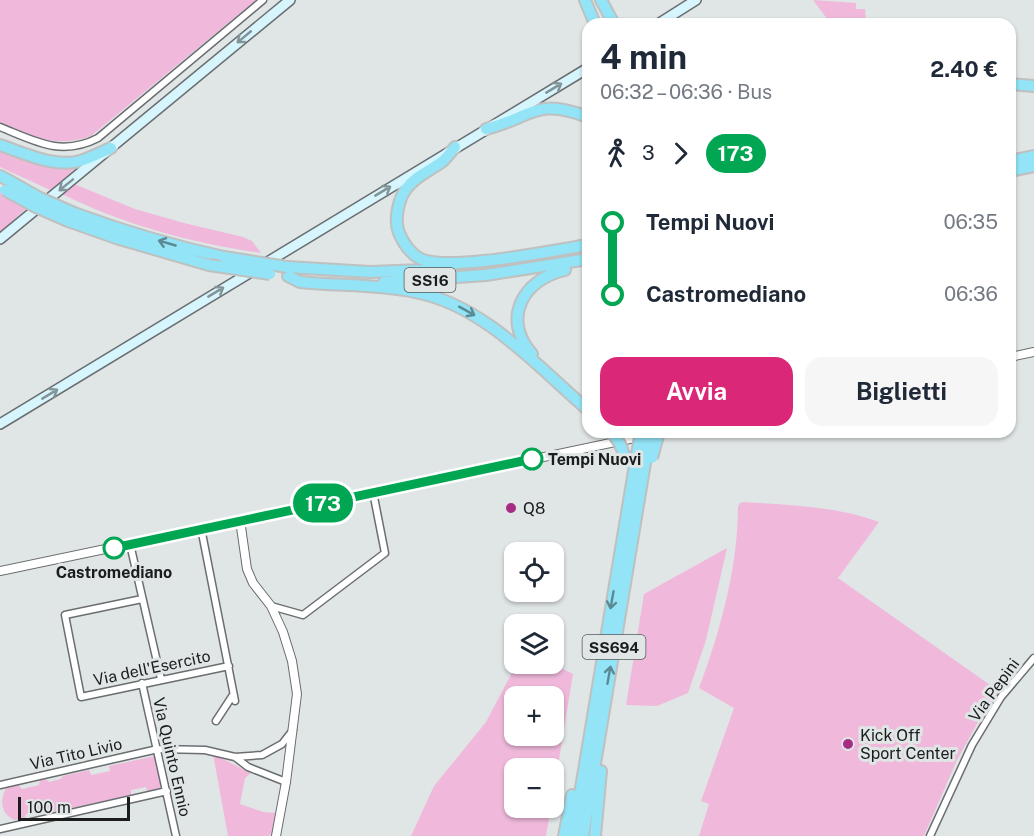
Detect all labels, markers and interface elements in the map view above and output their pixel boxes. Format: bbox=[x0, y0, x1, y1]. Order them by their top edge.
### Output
one-way arrow bbox=[237, 30, 253, 43]
text: 4 min bbox=[600, 38, 687, 76]
text: 2.40 € bbox=[930, 56, 998, 82]
text: 06:32 – 06:36 · Bus bbox=[600, 80, 772, 104]
one-way arrow bbox=[545, 82, 562, 94]
icon: walk bbox=[600, 137, 633, 170]
icon: forward bbox=[664, 137, 697, 170]
text: 3 bbox=[642, 141, 655, 165]
text: 173 bbox=[718, 141, 754, 166]
one-way arrow bbox=[59, 178, 74, 192]
one-way arrow bbox=[374, 184, 391, 196]
text: Tempi Nuovi bbox=[646, 209, 774, 235]
text: 06:35 bbox=[944, 210, 998, 234]
one-way arrow bbox=[158, 237, 177, 248]
road number: SS16 bbox=[404, 268, 456, 292]
text: Castromediano bbox=[646, 281, 806, 307]
text: 06:36 bbox=[944, 282, 998, 306]
one-way arrow bbox=[207, 286, 224, 298]
one-way arrow bbox=[457, 306, 475, 317]
button: Avvia bbox=[600, 357, 793, 426]
button: Biglietti bbox=[805, 357, 998, 426]
one-way arrow bbox=[41, 387, 58, 399]
marker: Tempi Nuovi bbox=[521, 448, 543, 470]
place label: Tempi Nuovi bbox=[548, 450, 641, 469]
line badge: 173 bbox=[288, 484, 358, 522]
text: 173 bbox=[305, 491, 341, 516]
place label: Q8 bbox=[523, 499, 545, 518]
marker: Q8 bbox=[504, 501, 518, 515]
marker: Castromediano bbox=[103, 537, 125, 559]
map controls bbox=[504, 542, 564, 818]
button: locate bbox=[504, 542, 564, 602]
place label: Castromediano bbox=[56, 563, 172, 582]
one-way arrow bbox=[606, 590, 617, 609]
button: layers bbox=[504, 614, 564, 674]
road number: SS694 bbox=[582, 635, 646, 659]
street label: Via dell'Esercito bbox=[92, 646, 212, 690]
street label: Via Pepini bbox=[965, 655, 1023, 725]
one-way arrow bbox=[604, 665, 615, 685]
button: + bbox=[504, 686, 564, 746]
street label: Via Quinto Ennio bbox=[149, 696, 195, 818]
place label: Kick Off Sport Center bbox=[860, 726, 956, 763]
street label: Via Tito Livio bbox=[28, 734, 124, 774]
marker: Kick Off Sport Center bbox=[841, 737, 855, 751]
button: − bbox=[504, 758, 564, 818]
scale bar bbox=[18, 794, 130, 822]
text: 100 m bbox=[27, 798, 71, 817]

